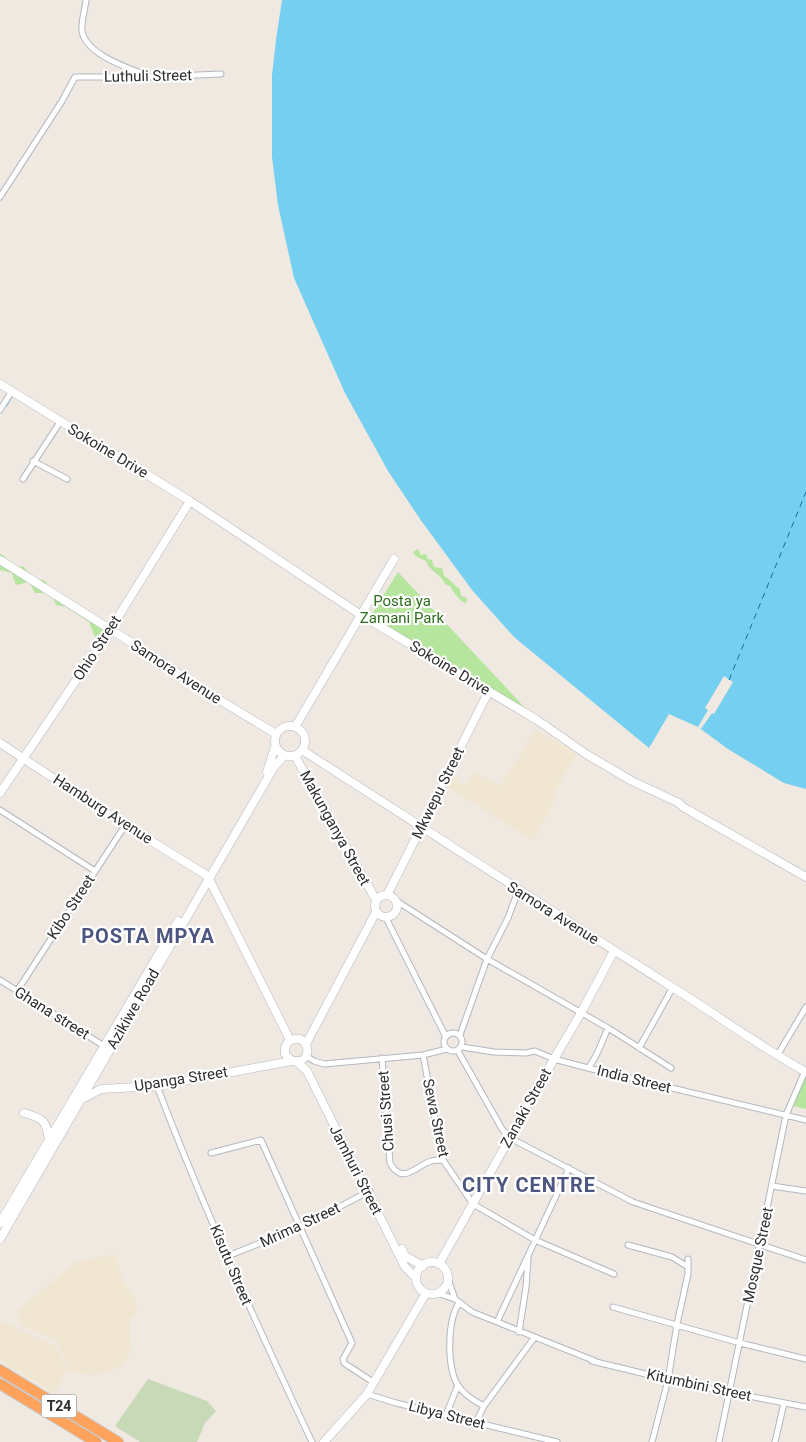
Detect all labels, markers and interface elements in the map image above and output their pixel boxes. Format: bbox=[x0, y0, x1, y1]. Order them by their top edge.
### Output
street label: Luthuli Street bbox=[104, 66, 192, 86]
street label: Sokoine Drive bbox=[64, 420, 152, 482]
park label: Posta ya Zamani Park bbox=[360, 592, 445, 627]
street label: Ohio Street bbox=[69, 612, 125, 684]
street label: Samora Avenue bbox=[127, 636, 225, 708]
street label: Sokoine Drive bbox=[406, 637, 494, 699]
street label: Mkwepu Street bbox=[408, 744, 468, 842]
street label: Makunganya Street bbox=[296, 767, 374, 889]
street label: Hamburg Avenue bbox=[50, 770, 156, 848]
street label: Kibo Street bbox=[43, 871, 99, 943]
street label: Samora Avenue bbox=[504, 878, 602, 948]
district label: POSTA MPYA bbox=[81, 924, 215, 948]
street label: Azikiwe Road bbox=[103, 966, 163, 1052]
street label: Ghana street bbox=[11, 983, 93, 1043]
street label: India Street bbox=[595, 1061, 673, 1097]
street label: Upanga Street bbox=[133, 1063, 229, 1095]
street label: Zanaki Street bbox=[497, 1065, 555, 1151]
street label: Chusi Street bbox=[374, 1070, 398, 1152]
street label: Sewa Street bbox=[419, 1077, 453, 1159]
street label: Jamhuri Street bbox=[326, 1122, 386, 1218]
district label: CITY CENTRE bbox=[462, 1173, 596, 1197]
street label: Mrima Street bbox=[257, 1199, 343, 1251]
street label: Mosque Street bbox=[739, 1205, 777, 1305]
street label: Kisutu Street bbox=[206, 1222, 256, 1308]
street label: Kitumbini Street bbox=[645, 1365, 753, 1405]
road number: T24 bbox=[42, 1394, 76, 1418]
street label: Libya Street bbox=[407, 1397, 487, 1433]

